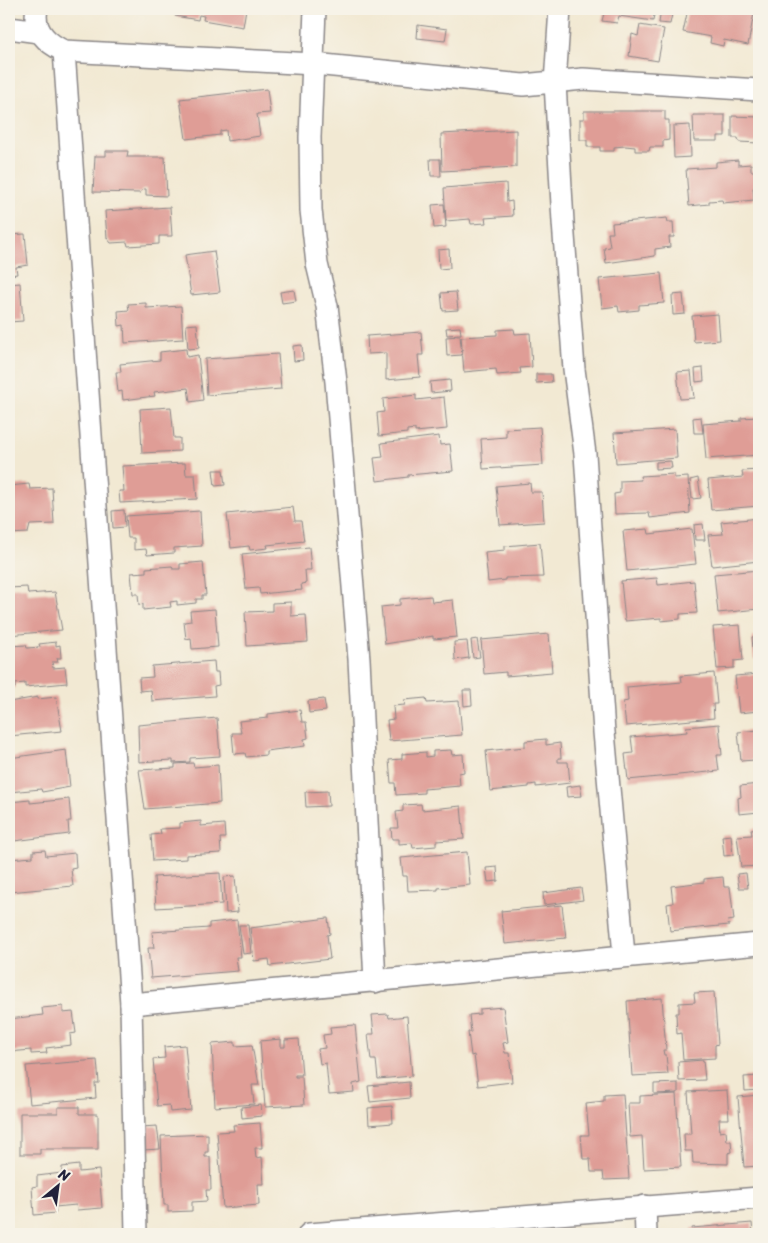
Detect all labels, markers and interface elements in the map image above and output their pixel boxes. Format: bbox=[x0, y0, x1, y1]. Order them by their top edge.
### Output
north arrow bbox=[32, 1160, 82, 1210]
text: N bbox=[53, 1161, 75, 1188]

